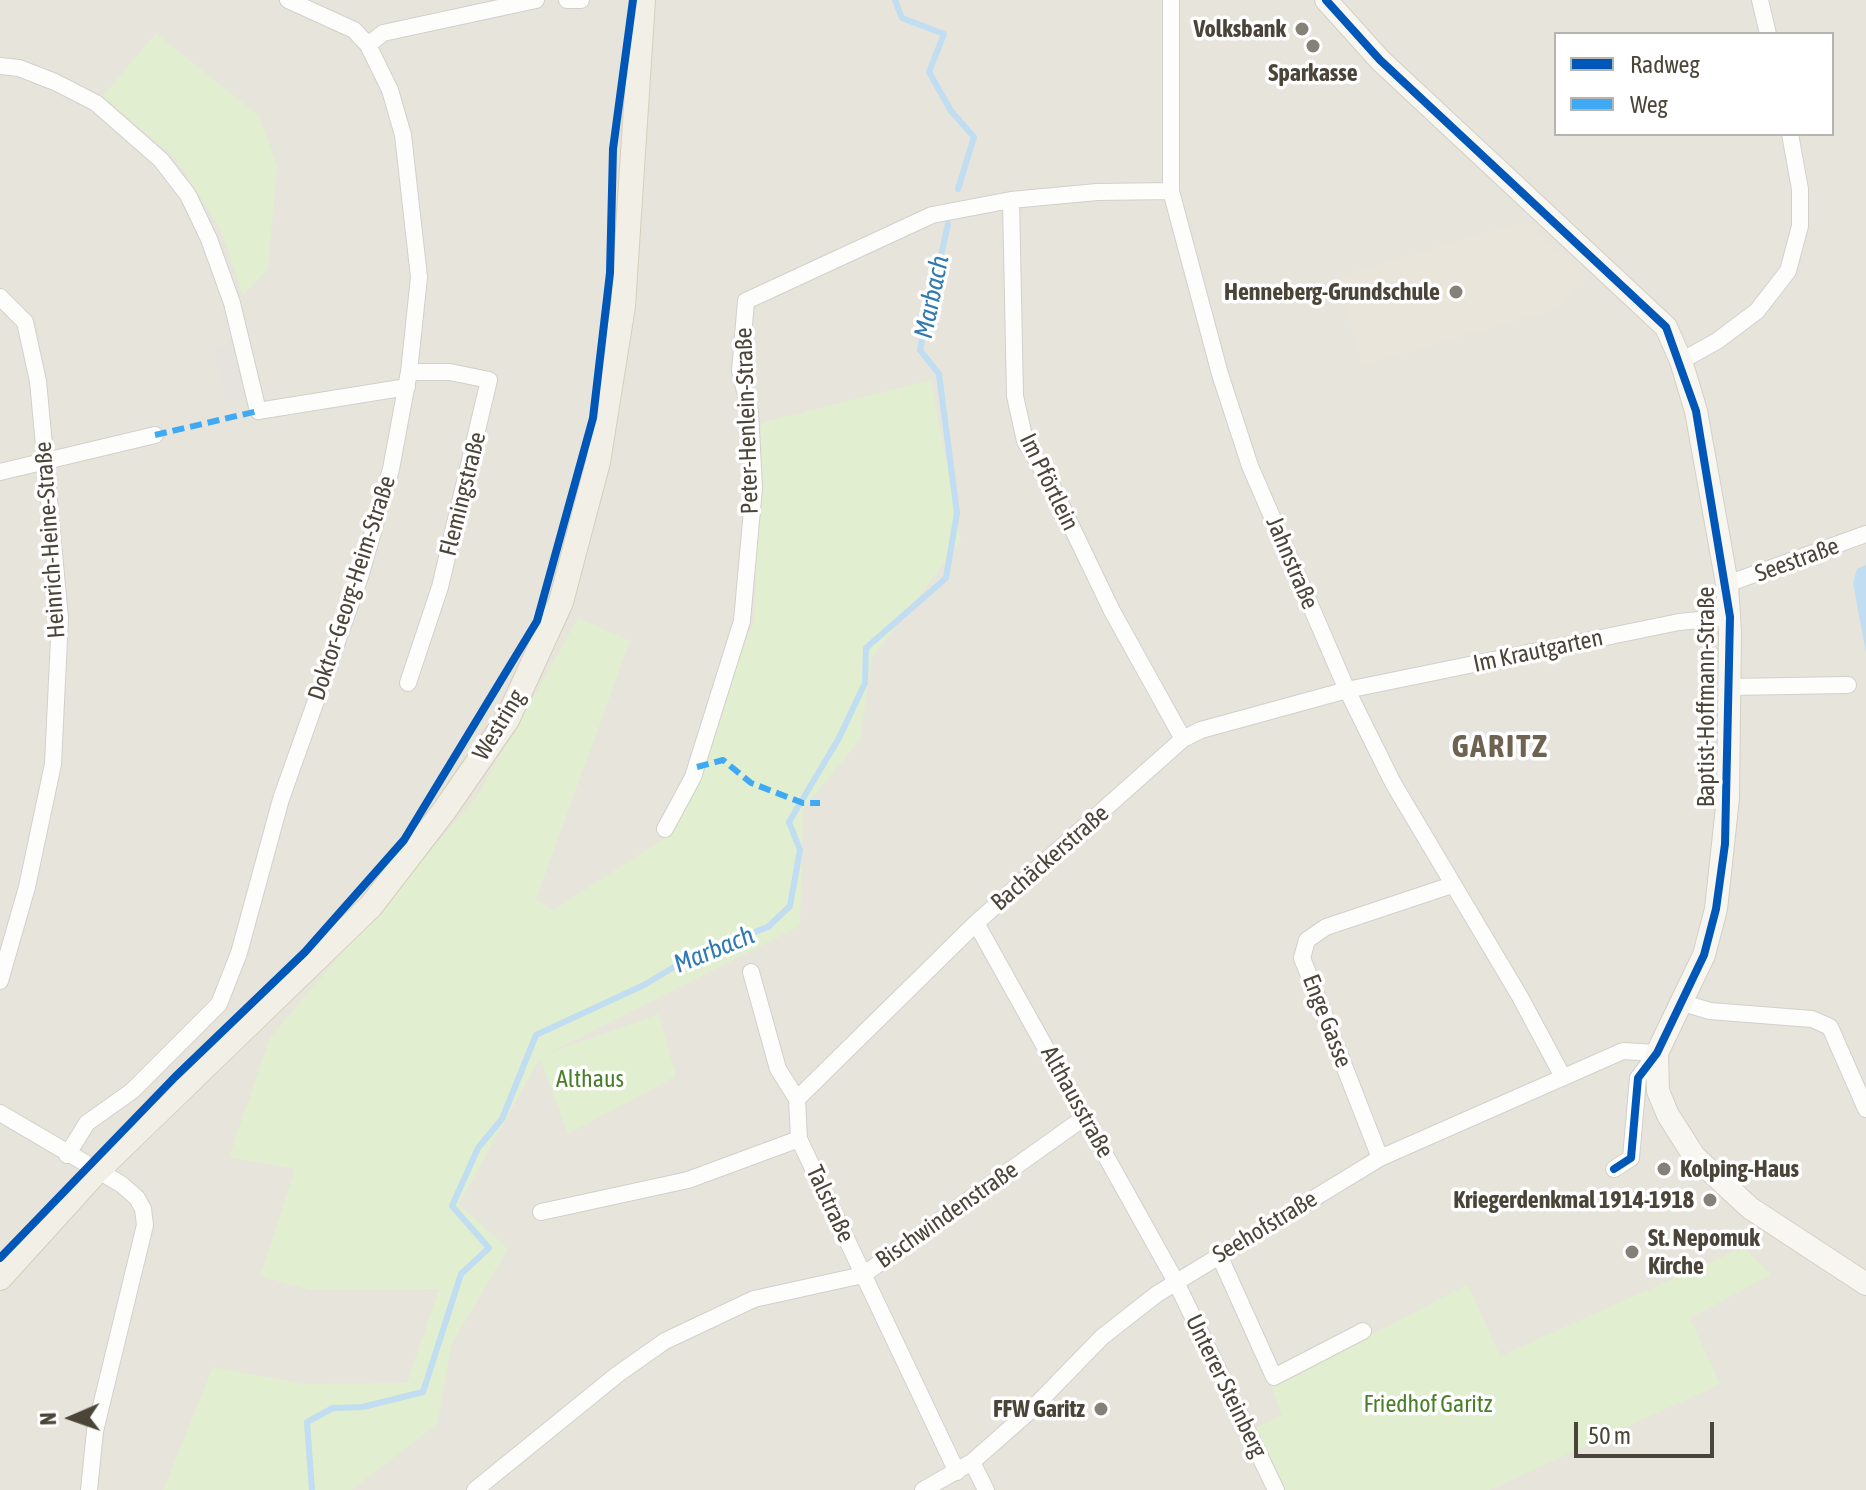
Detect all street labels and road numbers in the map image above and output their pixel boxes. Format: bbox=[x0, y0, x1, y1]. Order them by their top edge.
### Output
street label: Peter-Henlein-Straße bbox=[729, 327, 765, 515]
street label: Flemingstraße bbox=[434, 429, 492, 559]
street label: Im Pförtlein bbox=[1013, 429, 1085, 535]
street label: Heinrich-Heine-Straße bbox=[29, 441, 71, 639]
street label: Doktor-Georg-Heim-Straße bbox=[302, 472, 402, 704]
street label: Jahnstraße bbox=[1260, 513, 1324, 613]
street label: Seestraße bbox=[1751, 532, 1843, 588]
street label: Baptist-Hoffmann-Straße bbox=[1692, 587, 1720, 807]
street label: Im Krautgarten bbox=[1471, 623, 1605, 679]
street label: Westring bbox=[467, 684, 531, 766]
street label: Bachäckerstraße bbox=[985, 799, 1115, 917]
street label: Enge Gasse bbox=[1296, 970, 1358, 1072]
street label: Althausstraße bbox=[1035, 1041, 1119, 1163]
street label: Bischwindenstraße bbox=[871, 1155, 1023, 1275]
street label: Talstraße bbox=[800, 1161, 860, 1247]
street label: Seehofstraße bbox=[1208, 1185, 1322, 1269]
street label: Unterer Steinberg bbox=[1179, 1310, 1273, 1462]

